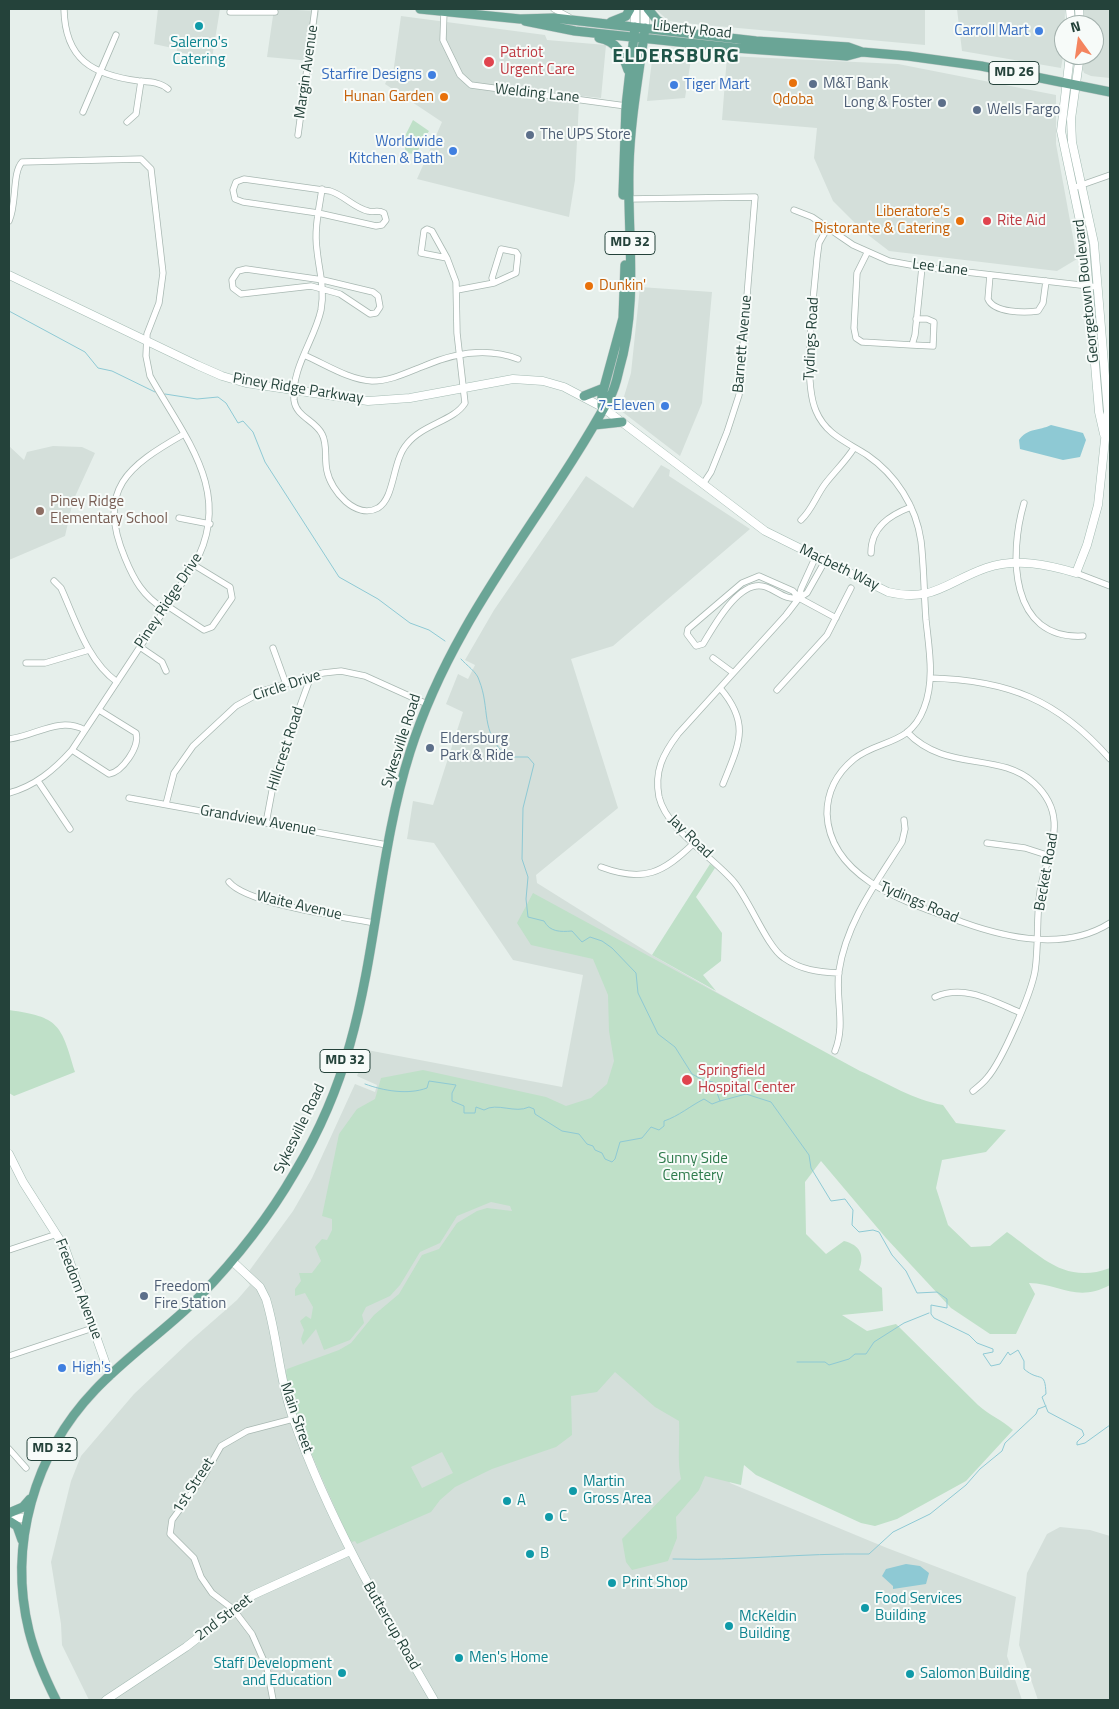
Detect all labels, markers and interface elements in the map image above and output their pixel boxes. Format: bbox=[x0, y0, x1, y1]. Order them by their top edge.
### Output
north arrow bbox=[1054, 15, 1104, 65]
text: N bbox=[1068, 15, 1083, 37]
street label: Liberty Road bbox=[652, 17, 732, 43]
marker: Salerno's Catering bbox=[193, 20, 205, 32]
place label: Carroll Mart bbox=[954, 22, 1029, 40]
street label: Margin Avenue bbox=[292, 24, 322, 120]
marker: Carroll Mart bbox=[1033, 25, 1045, 37]
place label: Salerno's Catering bbox=[170, 34, 228, 69]
place label: Patriot Urgent Care bbox=[500, 44, 575, 79]
district label: ELDERSBURG bbox=[611, 45, 741, 69]
marker: Patriot Urgent Care bbox=[482, 55, 496, 69]
road number: MD 26 bbox=[989, 62, 1039, 84]
place label: Starfire Designs bbox=[322, 66, 422, 84]
marker: Starfire Designs bbox=[426, 69, 438, 81]
place label: M&T Bank bbox=[823, 75, 888, 93]
place label: Tiger Mart bbox=[684, 76, 750, 94]
marker: Qdoba bbox=[787, 77, 799, 89]
marker: M&T Bank bbox=[807, 78, 819, 90]
marker: Tiger Mart bbox=[668, 79, 680, 91]
street label: Welding Lane bbox=[494, 81, 580, 107]
place label: Hunan Garden bbox=[344, 88, 434, 106]
marker: Hunan Garden bbox=[438, 91, 450, 103]
place label: Qdoba bbox=[772, 91, 814, 109]
place label: Long & Foster bbox=[844, 94, 932, 112]
marker: Long & Foster bbox=[936, 97, 948, 109]
place label: Wells Fargo bbox=[987, 101, 1060, 119]
marker: Wells Fargo bbox=[971, 104, 983, 116]
place label: The UPS Store bbox=[540, 126, 631, 144]
marker: The UPS Store bbox=[524, 129, 536, 141]
place label: Worldwide Kitchen & Bath bbox=[349, 133, 443, 168]
marker: Worldwide Kitchen & Bath bbox=[447, 145, 459, 157]
place label: Liberatore’s Ristorante & Catering bbox=[814, 203, 950, 238]
place label: Rite Aid bbox=[997, 212, 1046, 230]
marker: Liberatore’s Ristorante & Catering bbox=[954, 215, 966, 227]
marker: Rite Aid bbox=[981, 215, 993, 227]
street label: Georgetown Boulevard bbox=[1070, 218, 1104, 364]
road number: MD 32 bbox=[605, 232, 655, 254]
street label: Lee Lane bbox=[911, 256, 969, 280]
place label: Dunkin' bbox=[599, 277, 646, 295]
marker: Dunkin' bbox=[583, 280, 595, 292]
street label: Barnett Avenue bbox=[730, 294, 756, 394]
street label: Tydings Road bbox=[801, 297, 823, 381]
street label: Piney Ridge Parkway bbox=[231, 370, 365, 408]
place label: 7-Eleven bbox=[598, 397, 655, 415]
marker: 7-Eleven bbox=[659, 400, 671, 412]
place label: Piney Ridge Elementary School bbox=[50, 493, 168, 528]
marker: Piney Ridge Elementary School bbox=[34, 505, 46, 517]
street label: Macbeth Way bbox=[796, 541, 882, 595]
street label: Piney Ridge Drive bbox=[131, 550, 207, 652]
street label: Circle Drive bbox=[251, 667, 323, 705]
street label: Sykesville Road bbox=[378, 692, 426, 790]
street label: Hillcrest Road bbox=[264, 705, 308, 793]
place label: Eldersburg Park & Ride bbox=[440, 730, 514, 765]
marker: Eldersburg Park & Ride bbox=[424, 742, 436, 754]
street label: Grandview Avenue bbox=[199, 802, 317, 840]
street label: Jay Road bbox=[664, 811, 716, 863]
street label: Becket Road bbox=[1031, 832, 1063, 912]
street label: Tydings Road bbox=[877, 878, 961, 928]
street label: Waite Avenue bbox=[255, 887, 343, 925]
road number: MD 32 bbox=[320, 1050, 370, 1072]
place label: Springfield Hospital Center bbox=[698, 1062, 795, 1097]
marker: Springfield Hospital Center bbox=[680, 1073, 694, 1087]
street label: Sykesville Road bbox=[271, 1081, 329, 1177]
park label: Sunny Side Cemetery bbox=[658, 1150, 728, 1185]
street label: Freedom Avenue bbox=[51, 1236, 105, 1342]
place label: Freedom Fire Station bbox=[154, 1278, 226, 1313]
marker: Freedom Fire Station bbox=[138, 1290, 150, 1302]
place label: High's bbox=[72, 1359, 111, 1377]
marker: High's bbox=[56, 1362, 68, 1374]
street label: Main Street bbox=[276, 1380, 316, 1456]
road number: MD 32 bbox=[27, 1438, 77, 1460]
street label: 1st Street bbox=[169, 1455, 219, 1517]
place label: Martin Gross Area bbox=[583, 1473, 652, 1508]
marker: Martin Gross Area bbox=[567, 1485, 579, 1497]
place label: A bbox=[517, 1492, 526, 1510]
marker: A bbox=[501, 1495, 513, 1507]
place label: C bbox=[559, 1508, 567, 1526]
marker: C bbox=[543, 1511, 555, 1523]
place label: B bbox=[540, 1545, 549, 1563]
marker: B bbox=[524, 1548, 536, 1560]
place label: Print Shop bbox=[622, 1574, 688, 1592]
marker: Print Shop bbox=[606, 1577, 618, 1589]
street label: Buttercup Road bbox=[359, 1579, 423, 1673]
place label: Food Services Building bbox=[875, 1590, 962, 1625]
street label: 2nd Street bbox=[192, 1591, 256, 1645]
marker: Food Services Building bbox=[859, 1602, 871, 1614]
place label: McKeldin Building bbox=[739, 1608, 797, 1643]
marker: McKeldin Building bbox=[723, 1620, 735, 1632]
place label: Men's Home bbox=[469, 1649, 548, 1667]
marker: Men's Home bbox=[453, 1652, 465, 1664]
place label: Staff Development and Education bbox=[214, 1655, 332, 1690]
place label: Salomon Building bbox=[920, 1665, 1030, 1683]
marker: Staff Development and Education bbox=[336, 1667, 348, 1679]
marker: Salomon Building bbox=[904, 1668, 916, 1680]

